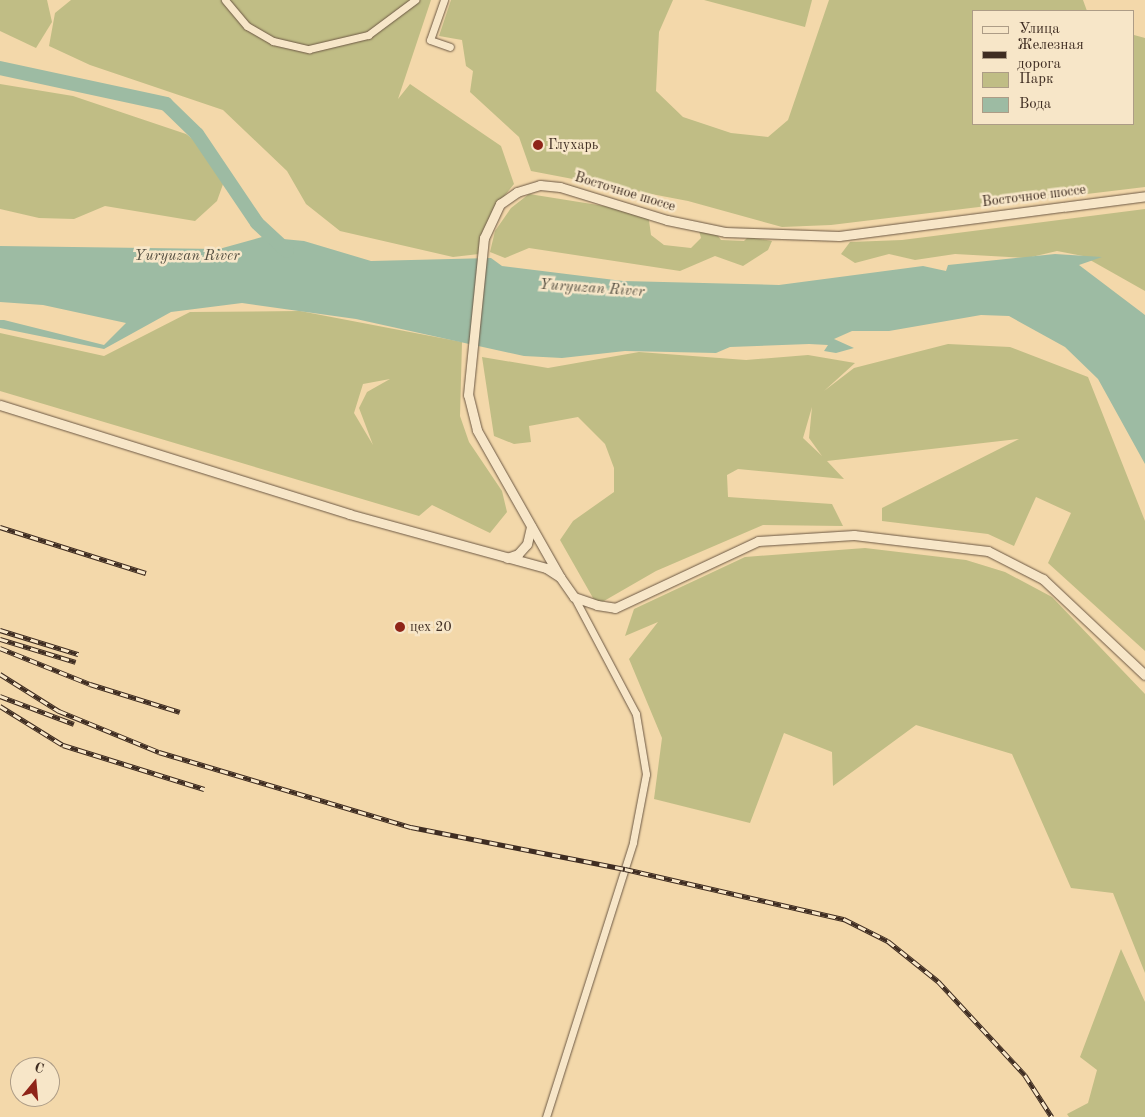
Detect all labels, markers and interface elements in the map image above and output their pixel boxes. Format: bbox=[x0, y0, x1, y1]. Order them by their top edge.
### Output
legend bbox=[972, 10, 1135, 125]
text: Улица bbox=[1019, 22, 1060, 37]
text: Железная дорога bbox=[1017, 38, 1084, 72]
text: Парк bbox=[1019, 72, 1054, 87]
text: Вода bbox=[1019, 97, 1051, 112]
place label: Глухарь bbox=[548, 137, 598, 153]
marker: Глухарь bbox=[532, 139, 544, 151]
street label: Восточное шоссе bbox=[573, 169, 677, 215]
street label: Восточное шоссе bbox=[981, 181, 1087, 211]
water label: Yuryuzan River bbox=[135, 248, 239, 266]
water label: Yuryuzan River bbox=[539, 276, 645, 302]
place label: цех 20 bbox=[410, 619, 452, 635]
marker: цех 20 bbox=[394, 621, 406, 633]
north arrow bbox=[10, 1057, 60, 1107]
text: С bbox=[33, 1061, 46, 1077]

